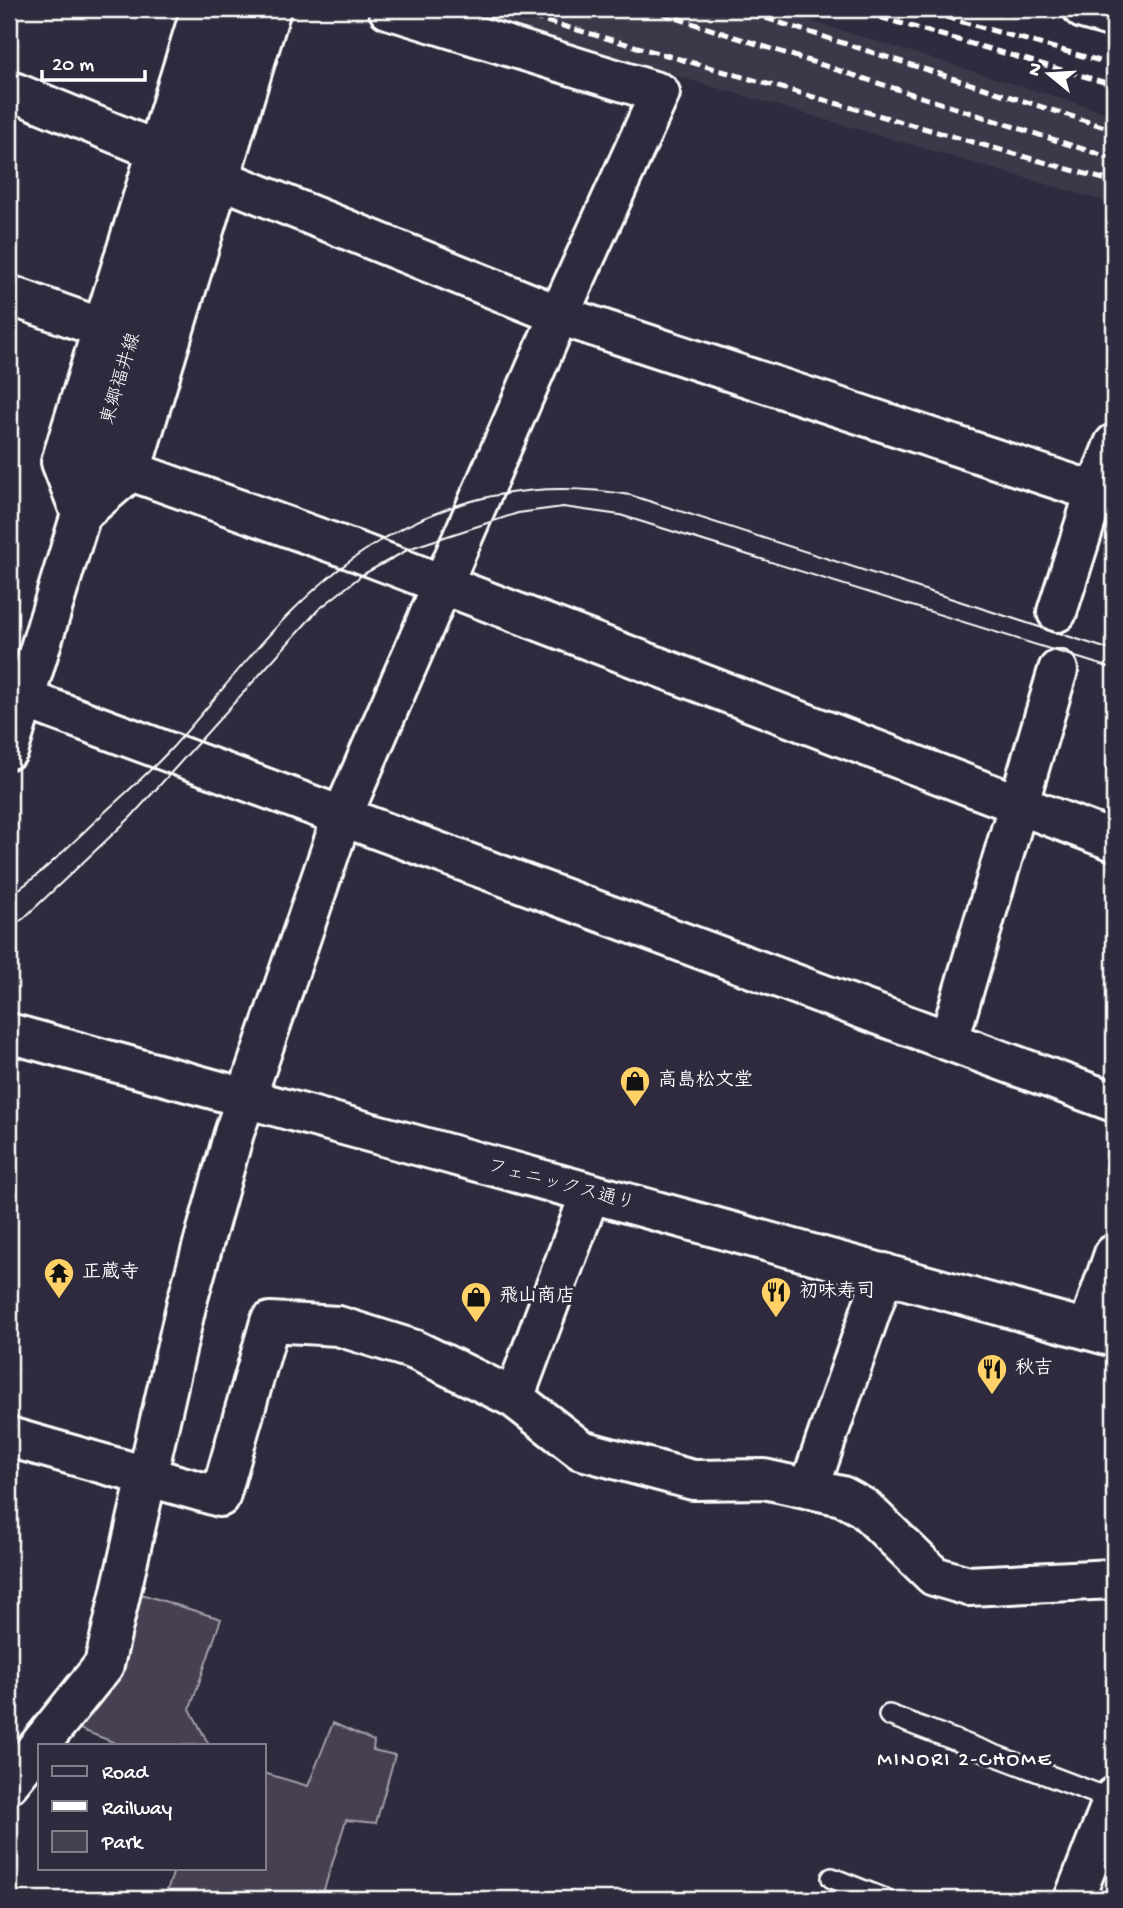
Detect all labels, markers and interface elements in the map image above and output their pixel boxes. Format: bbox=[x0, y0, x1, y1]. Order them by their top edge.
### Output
scale bar bbox=[42, 38, 145, 82]
north arrow bbox=[1014, 38, 1084, 108]
text: 20 m bbox=[52, 54, 94, 79]
text: N bbox=[1023, 60, 1049, 79]
street label: 東郷福井線 bbox=[96, 330, 147, 428]
shop icon: 高島松文堂 bbox=[618, 1064, 652, 1108]
place label: 高島松文堂 bbox=[658, 1069, 753, 1093]
street label: フェニックス通り bbox=[485, 1155, 637, 1217]
temple icon: 正蔵寺 bbox=[42, 1256, 76, 1300]
place label: 正蔵寺 bbox=[82, 1261, 139, 1285]
restaurant icon: 初味寿司 bbox=[759, 1275, 793, 1319]
shop icon: 飛山商店 bbox=[459, 1280, 493, 1324]
place label: 初味寿司 bbox=[799, 1280, 875, 1304]
place label: 飛山商店 bbox=[499, 1285, 575, 1309]
restaurant icon: 秋吉 bbox=[975, 1352, 1009, 1396]
place label: 秋吉 bbox=[1015, 1357, 1053, 1381]
legend bbox=[38, 1744, 266, 1870]
district label: MINORI 2-CHOME bbox=[877, 1749, 1053, 1774]
text: Road bbox=[102, 1762, 150, 1787]
text: Railway bbox=[102, 1798, 172, 1823]
text: Park bbox=[101, 1832, 145, 1857]

